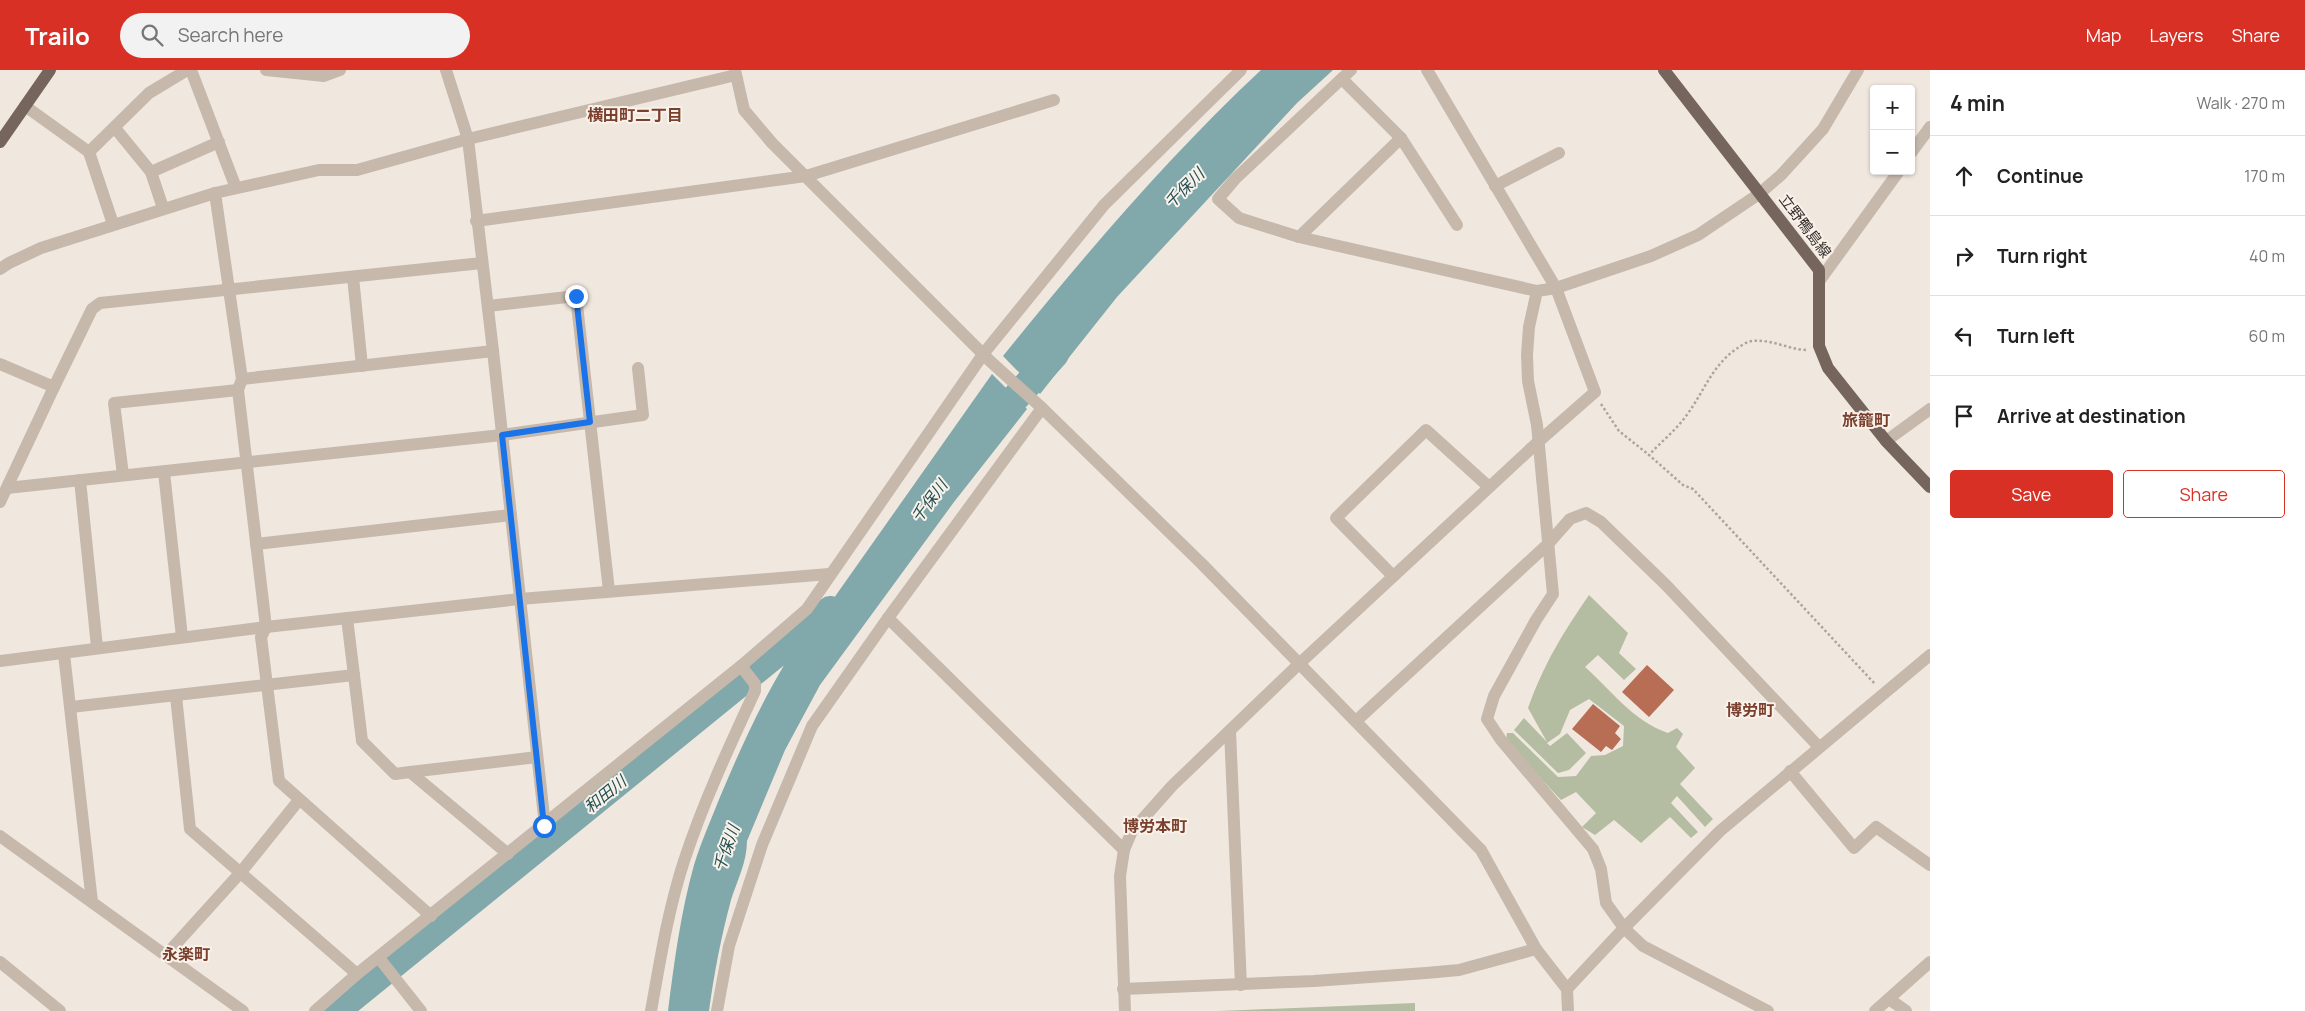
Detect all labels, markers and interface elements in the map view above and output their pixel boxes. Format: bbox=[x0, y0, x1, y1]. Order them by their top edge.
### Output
search box bbox=[120, 13, 470, 58]
text: Trailo bbox=[25, 19, 90, 52]
icon: search bbox=[138, 21, 166, 49]
text: Search here bbox=[178, 22, 283, 48]
text: Map bbox=[2086, 23, 2121, 47]
text: Layers bbox=[2149, 23, 2203, 47]
text: Share bbox=[2231, 23, 2280, 47]
map controls bbox=[1870, 85, 1915, 175]
button: + bbox=[1870, 85, 1915, 130]
text: 4 min bbox=[1950, 89, 2005, 117]
text: Walk · 270 m bbox=[2196, 92, 2285, 114]
district label: 横田町二丁目 bbox=[587, 104, 683, 126]
button: − bbox=[1870, 130, 1915, 175]
water label: 千保川 bbox=[1159, 162, 1210, 213]
icon: ahead bbox=[1950, 162, 1978, 190]
text: Continue bbox=[1997, 163, 2083, 189]
text: 170 m bbox=[2244, 165, 2285, 187]
street label: 立野鴨島線 bbox=[1774, 189, 1836, 262]
icon: right bbox=[1950, 242, 1978, 270]
text: Turn right bbox=[1997, 243, 2087, 269]
text: 40 m bbox=[2249, 245, 2285, 267]
route end bbox=[565, 285, 588, 308]
icon: left bbox=[1950, 322, 1978, 350]
text: Turn left bbox=[1997, 323, 2075, 349]
text: 60 m bbox=[2249, 325, 2285, 347]
icon: arrive bbox=[1950, 402, 1978, 430]
text: Arrive at destination bbox=[1997, 403, 2186, 429]
district label: 旅籠町 bbox=[1842, 409, 1890, 431]
button: Save bbox=[1950, 470, 2113, 518]
button: Share bbox=[2123, 470, 2285, 518]
water label: 千保川 bbox=[906, 474, 953, 527]
district label: 博労町 bbox=[1726, 699, 1774, 721]
water label: 和田川 bbox=[579, 769, 632, 818]
route start bbox=[533, 815, 556, 838]
district label: 博労本町 bbox=[1123, 815, 1187, 837]
water label: 千保川 bbox=[708, 820, 745, 874]
district label: 永楽町 bbox=[162, 943, 210, 965]

